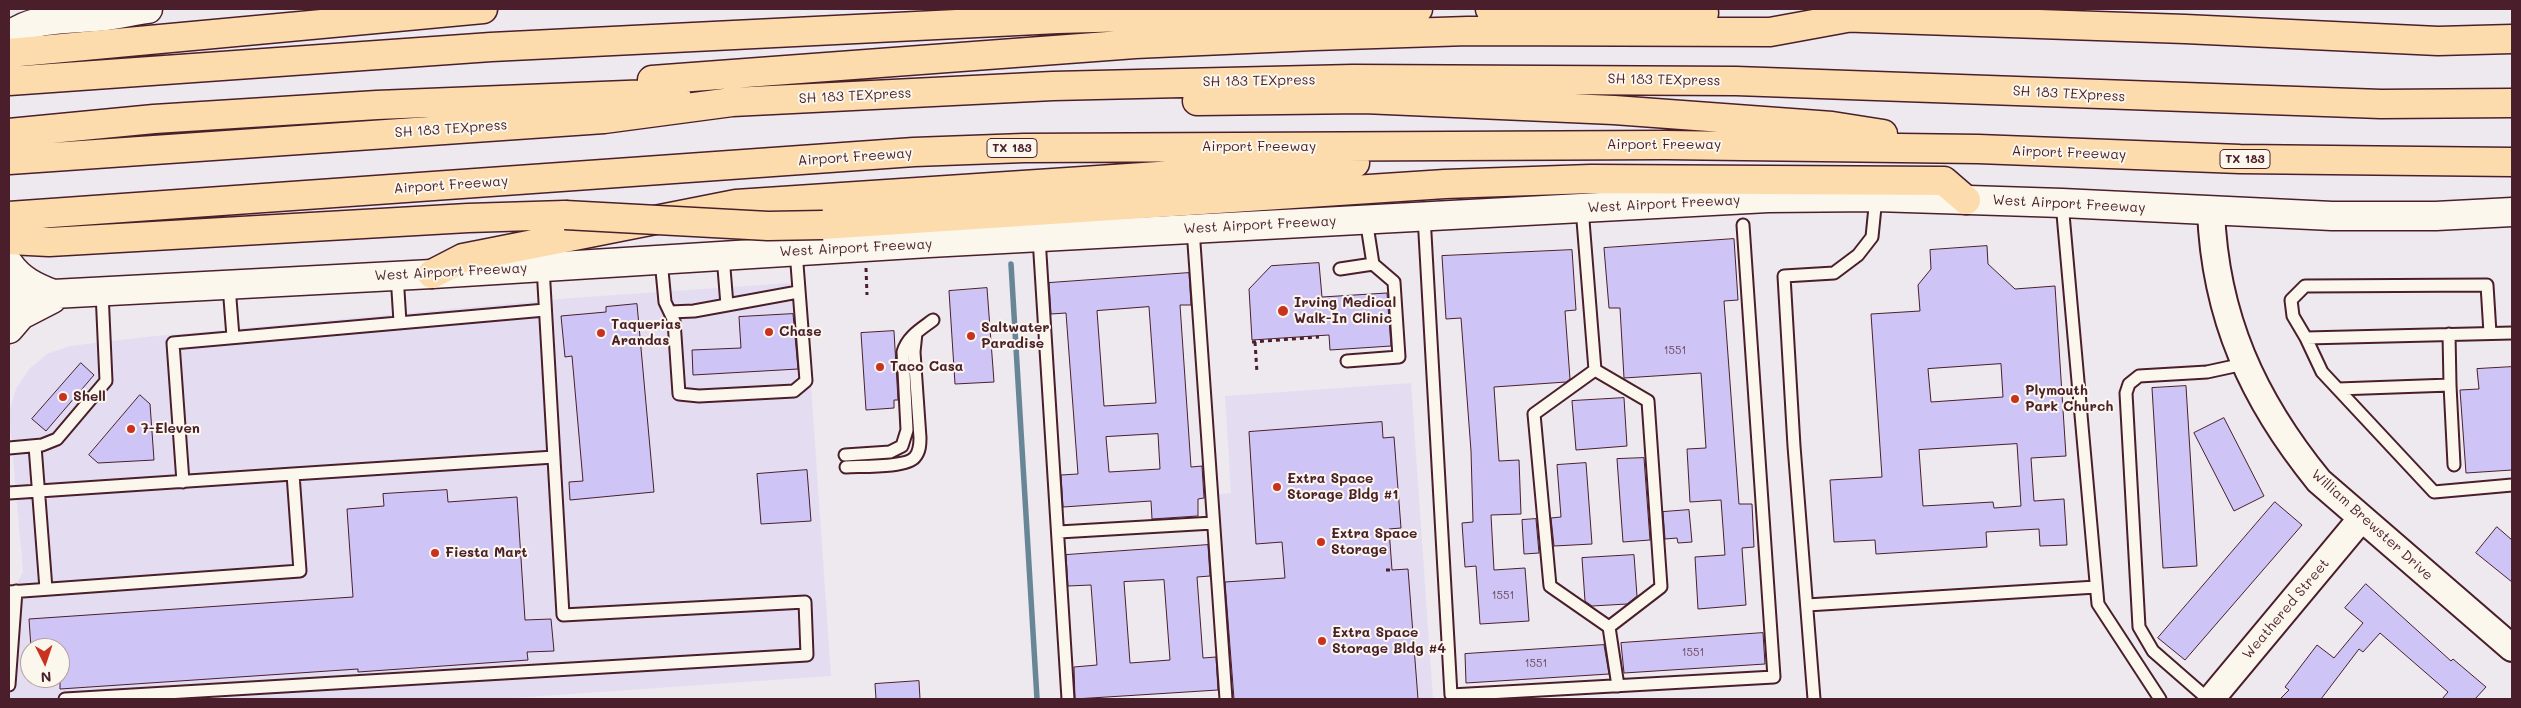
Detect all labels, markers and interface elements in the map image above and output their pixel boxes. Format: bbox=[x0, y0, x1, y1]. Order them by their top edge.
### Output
street label: SH 183 TEXpress bbox=[1607, 71, 1721, 89]
street label: SH 183 TEXpress bbox=[1202, 72, 1316, 90]
street label: SH 183 TEXpress bbox=[2012, 83, 2126, 105]
street label: SH 183 TEXpress bbox=[798, 85, 912, 107]
street label: SH 183 TEXpress bbox=[394, 117, 508, 141]
street label: Airport Freeway bbox=[1607, 137, 1721, 153]
road number: TX 183 bbox=[987, 138, 1037, 158]
street label: Airport Freeway bbox=[1202, 139, 1316, 155]
street label: Airport Freeway bbox=[2011, 143, 2127, 163]
street label: Airport Freeway bbox=[797, 145, 913, 169]
road number: TX 183 bbox=[2220, 150, 2270, 168]
street label: Airport Freeway bbox=[393, 173, 509, 197]
street label: West Airport Freeway bbox=[1587, 192, 1741, 216]
street label: West Airport Freeway bbox=[1992, 192, 2146, 216]
street label: West Airport Freeway bbox=[1183, 213, 1337, 237]
street label: West Airport Freeway bbox=[779, 236, 933, 260]
street label: West Airport Freeway bbox=[374, 260, 528, 284]
place label: Irving Medical Walk-In Clinic bbox=[1294, 295, 1396, 328]
marker: Irving Medical Walk-In Clinic bbox=[1276, 304, 1290, 318]
place label: Taquerias Arandas bbox=[611, 317, 681, 350]
place label: Saltwater Paradise bbox=[981, 320, 1050, 352]
place label: Chase bbox=[779, 324, 822, 340]
marker: Chase bbox=[763, 326, 775, 338]
marker: Taquerias Arandas bbox=[595, 327, 607, 339]
marker: Saltwater Paradise bbox=[965, 330, 977, 342]
house number: 1551 bbox=[1664, 344, 1686, 358]
place label: Taco Casa bbox=[890, 359, 963, 375]
marker: Taco Casa bbox=[874, 361, 886, 373]
place label: Plymouth Park Church bbox=[2025, 383, 2113, 416]
place label: Shell bbox=[73, 389, 106, 405]
marker: Shell bbox=[57, 391, 69, 403]
marker: Plymouth Park Church bbox=[2009, 393, 2021, 405]
place label: 7-Eleven bbox=[141, 421, 200, 437]
marker: 7-Eleven bbox=[125, 423, 137, 435]
street label: William Brewster Drive bbox=[2308, 466, 2436, 584]
place label: Extra Space Storage Bldg #1 bbox=[1287, 471, 1399, 504]
marker: Extra Space Storage Bldg #1 bbox=[1271, 481, 1283, 493]
place label: Extra Space Storage bbox=[1331, 526, 1417, 558]
marker: Extra Space Storage bbox=[1315, 536, 1327, 548]
place label: Fiesta Mart bbox=[445, 545, 527, 561]
marker: Fiesta Mart bbox=[429, 547, 441, 559]
street label: Weathered Street bbox=[2239, 555, 2333, 663]
house number: 1551 bbox=[1492, 589, 1514, 603]
place label: Extra Space Storage Bldg #4 bbox=[1332, 625, 1446, 658]
marker: Extra Space Storage Bldg #4 bbox=[1316, 635, 1328, 647]
north arrow bbox=[20, 638, 70, 688]
house number: 1551 bbox=[1682, 646, 1704, 660]
house number: 1551 bbox=[1525, 657, 1547, 671]
text: N bbox=[40, 668, 52, 687]

